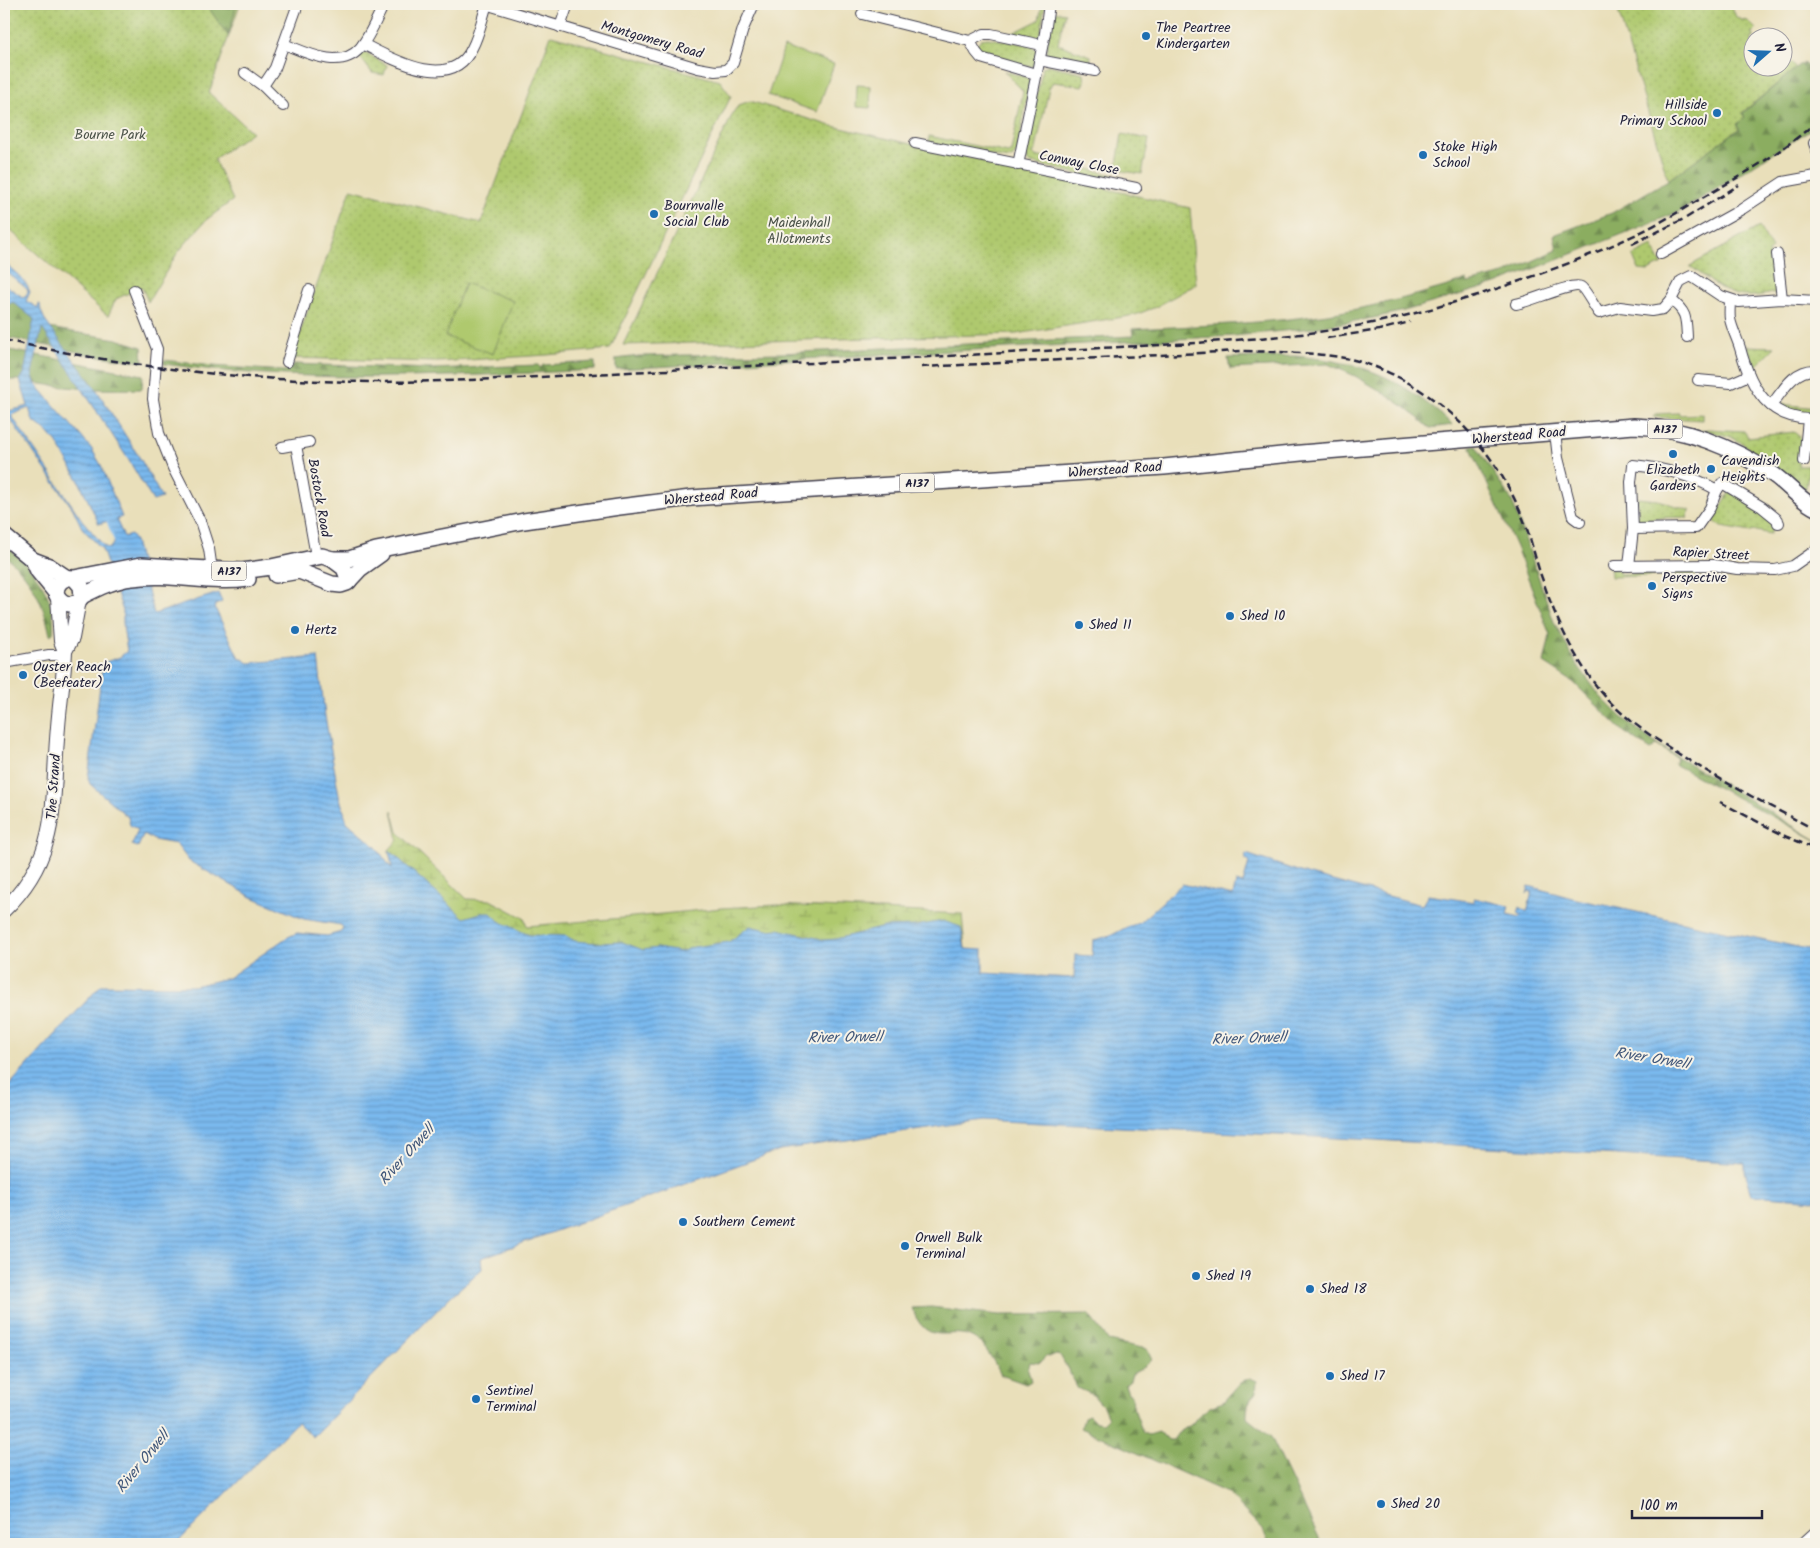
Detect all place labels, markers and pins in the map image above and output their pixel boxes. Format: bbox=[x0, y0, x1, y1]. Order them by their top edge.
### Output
place label: The Peartree Kindergarten bbox=[1156, 17, 1231, 55]
marker: The Peartree Kindergarten bbox=[1140, 30, 1152, 42]
place label: Hillside Primary School bbox=[1620, 94, 1708, 132]
marker: Hillside Primary School bbox=[1711, 107, 1723, 119]
place label: Stoke High School bbox=[1433, 136, 1498, 174]
marker: Stoke High School bbox=[1417, 149, 1429, 161]
place label: Bournvalle Social Club bbox=[664, 195, 729, 233]
marker: Bournvalle Social Club bbox=[648, 208, 660, 220]
marker: Elizabeth Gardens bbox=[1667, 448, 1679, 460]
place label: Cavendish Heights bbox=[1721, 450, 1779, 488]
place label: Elizabeth Gardens bbox=[1646, 459, 1700, 497]
marker: Cavendish Heights bbox=[1705, 463, 1717, 475]
place label: Perspective Signs bbox=[1662, 567, 1727, 605]
marker: Perspective Signs bbox=[1646, 580, 1658, 592]
place label: Shed 10 bbox=[1240, 605, 1285, 627]
marker: Shed 10 bbox=[1224, 610, 1236, 622]
place label: Shed 11 bbox=[1089, 614, 1132, 636]
place label: Hertz bbox=[305, 619, 337, 641]
marker: Shed 11 bbox=[1073, 619, 1085, 631]
marker: Hertz bbox=[289, 624, 301, 636]
place label: Oyster Reach (Beefeater) bbox=[33, 656, 111, 694]
marker: Oyster Reach (Beefeater) bbox=[17, 669, 29, 681]
place label: Southern Cement bbox=[693, 1211, 796, 1233]
marker: Southern Cement bbox=[677, 1216, 689, 1228]
place label: Orwell Bulk Terminal bbox=[915, 1227, 982, 1265]
marker: Orwell Bulk Terminal bbox=[899, 1240, 911, 1252]
place label: Shed 19 bbox=[1206, 1265, 1251, 1287]
marker: Shed 19 bbox=[1190, 1270, 1202, 1282]
place label: Shed 18 bbox=[1320, 1278, 1367, 1300]
marker: Shed 18 bbox=[1304, 1283, 1316, 1295]
place label: Shed 17 bbox=[1340, 1365, 1385, 1387]
marker: Shed 17 bbox=[1324, 1370, 1336, 1382]
place label: Sentinel Terminal bbox=[486, 1380, 537, 1418]
marker: Sentinel Terminal bbox=[470, 1393, 482, 1405]
place label: Shed 20 bbox=[1391, 1493, 1440, 1515]
marker: Shed 20 bbox=[1375, 1498, 1387, 1510]

